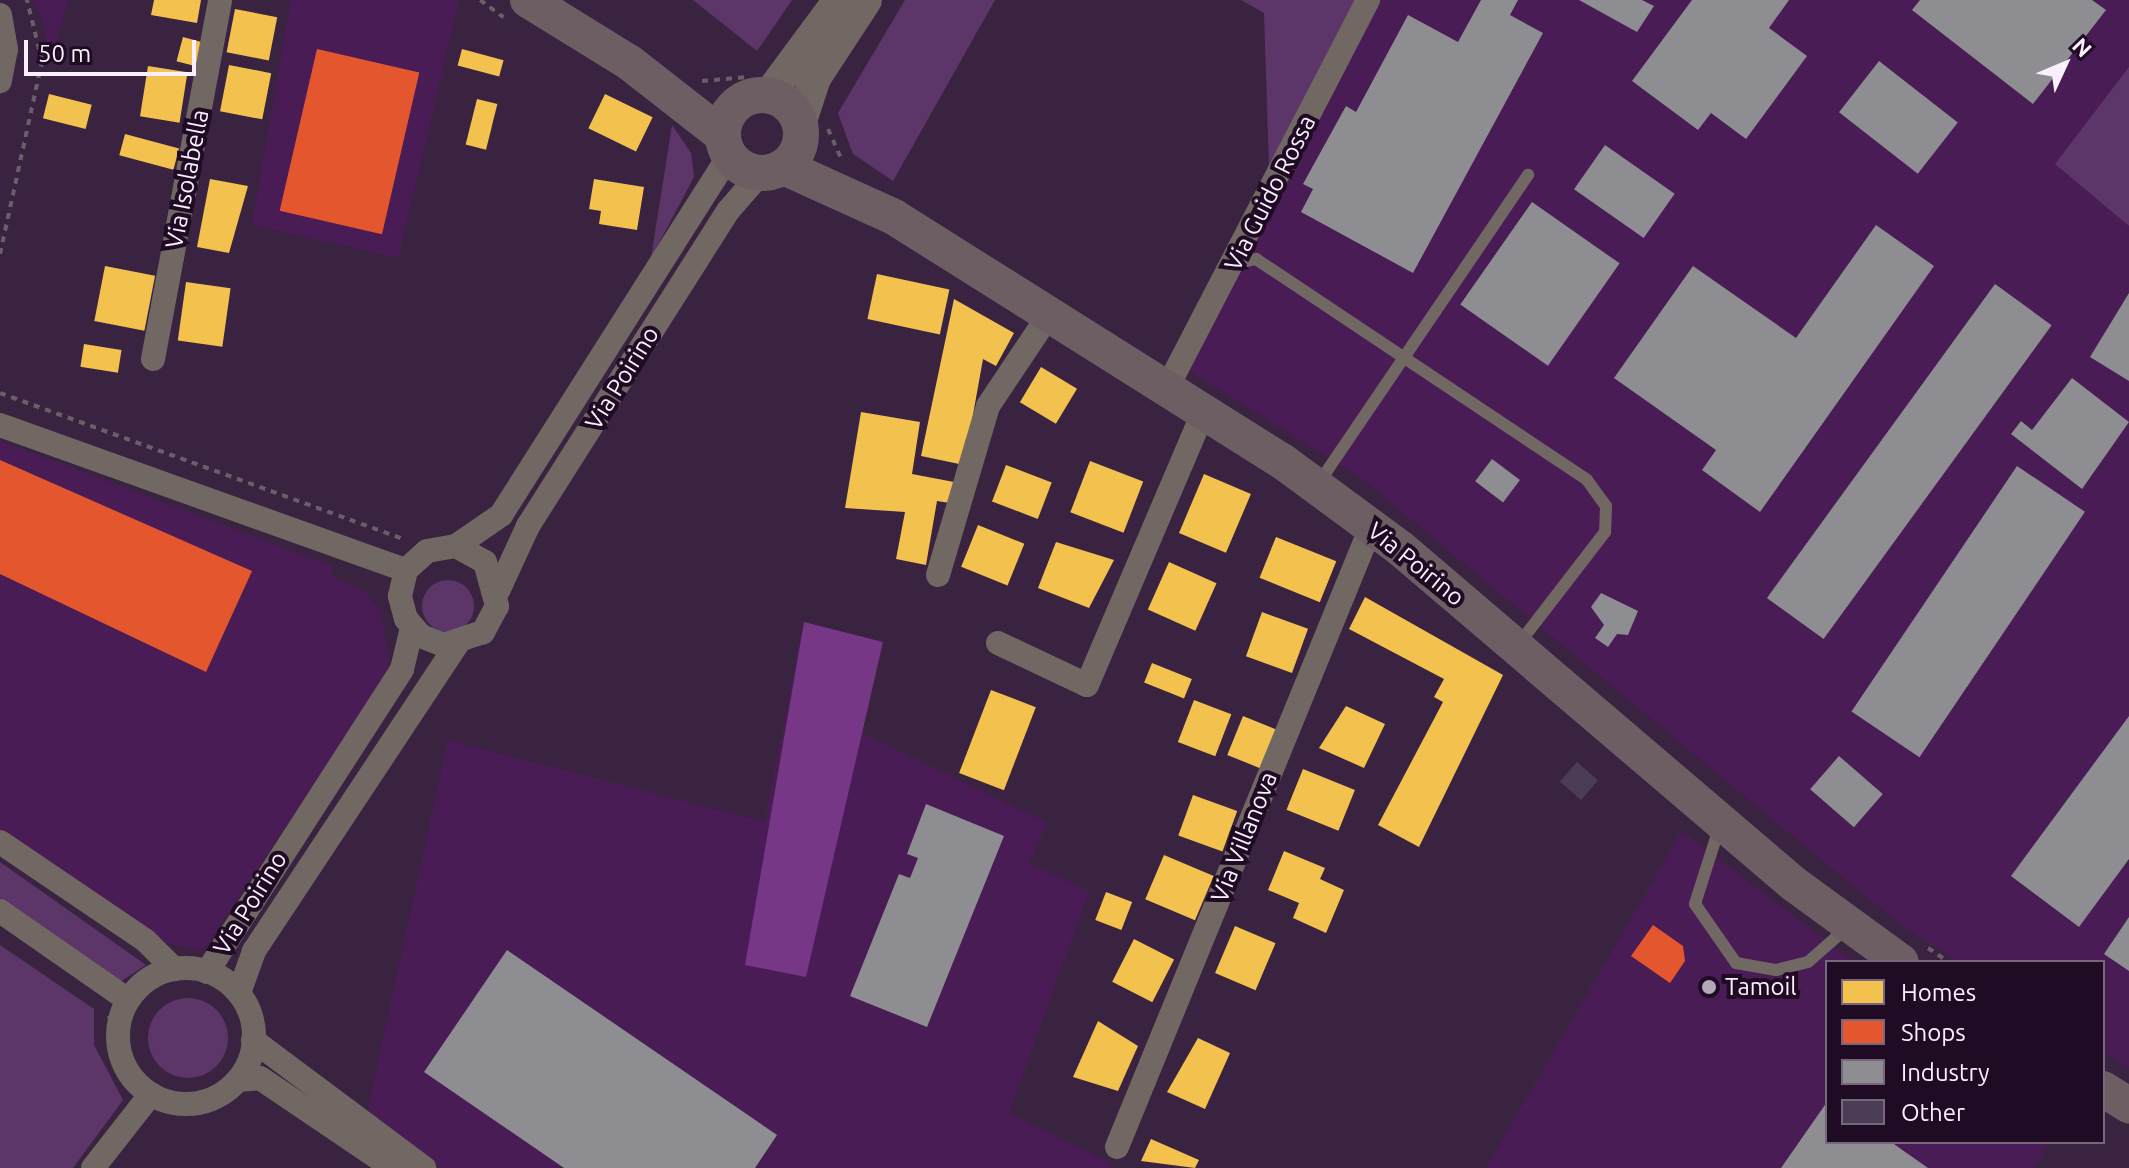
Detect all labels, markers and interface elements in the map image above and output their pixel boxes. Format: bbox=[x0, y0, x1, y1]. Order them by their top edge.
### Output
scale bar bbox=[28, 24, 200, 74]
north arrow bbox=[2025, 24, 2105, 104]
text: N bbox=[2068, 32, 2097, 62]
text: 50 m bbox=[38, 40, 91, 67]
street label: Via Isolabella bbox=[159, 107, 215, 251]
street label: Via Guido Rossa bbox=[1218, 110, 1322, 276]
street label: Via Poirino bbox=[579, 321, 665, 435]
street label: Via Poirino bbox=[1362, 516, 1470, 612]
street label: Via Villanova bbox=[1205, 768, 1283, 906]
street label: Via Poirino bbox=[207, 846, 293, 960]
legend bbox=[1825, 960, 2105, 1144]
place label: Tamoil bbox=[1725, 973, 1797, 1001]
marker: Tamoil bbox=[1700, 978, 1718, 996]
text: Homes bbox=[1901, 979, 1976, 1006]
text: Shops bbox=[1901, 1019, 1966, 1046]
text: Industry bbox=[1901, 1059, 1990, 1086]
text: Other bbox=[1901, 1099, 1965, 1126]

